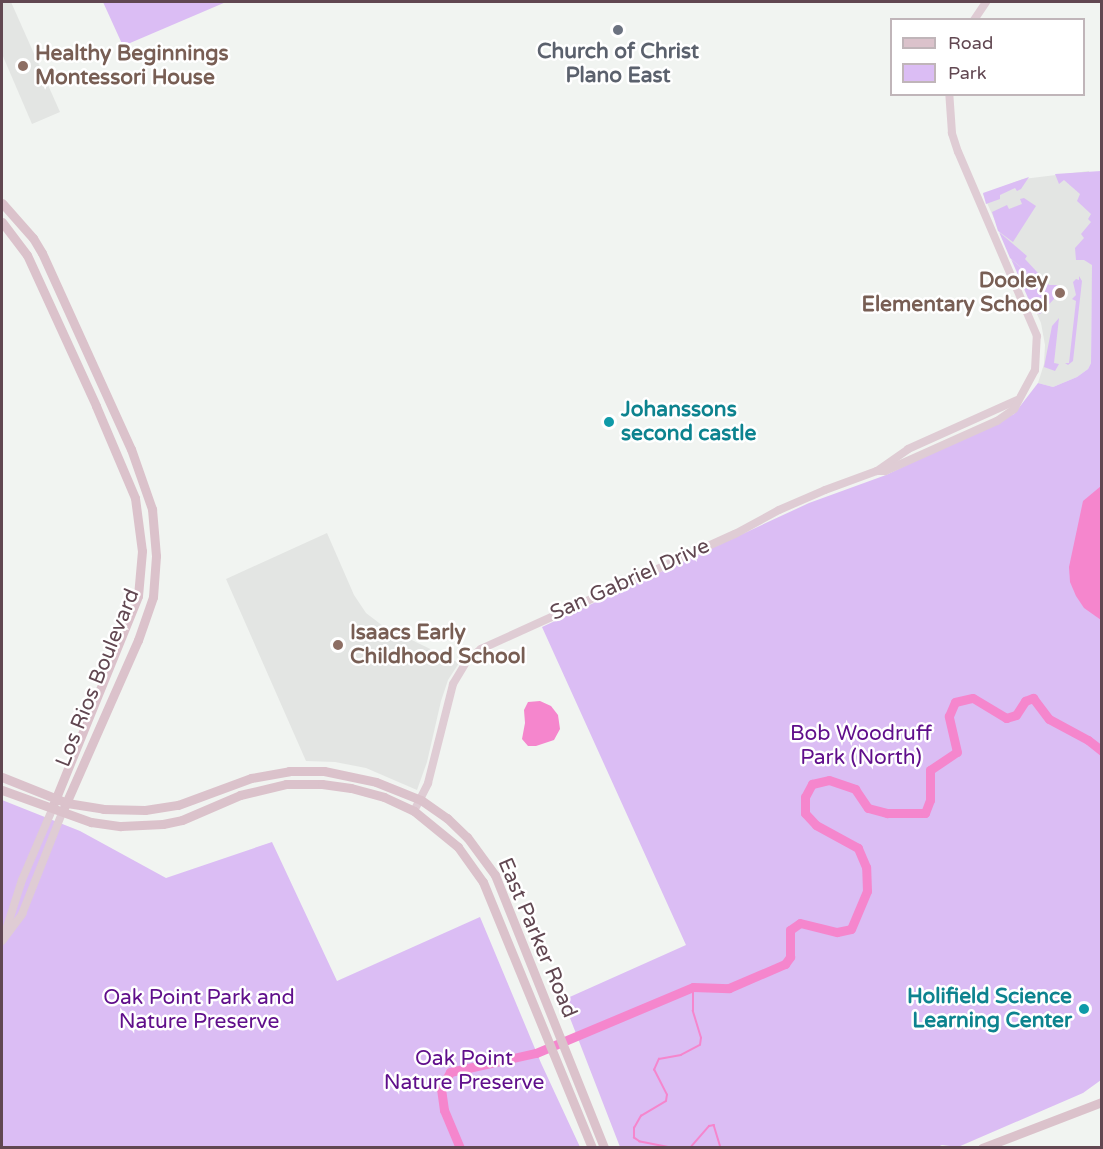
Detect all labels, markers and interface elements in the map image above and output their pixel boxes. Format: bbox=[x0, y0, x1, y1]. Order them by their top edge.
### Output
legend bbox=[890, 18, 1085, 96]
marker: Church of Christ Plano East bbox=[611, 23, 625, 37]
text: Road bbox=[948, 32, 993, 54]
place label: Church of Christ Plano East bbox=[537, 39, 699, 89]
place label: Healthy Beginnings Montessori House bbox=[35, 41, 229, 91]
marker: Healthy Beginnings Montessori House bbox=[16, 59, 30, 73]
text: Park bbox=[948, 62, 986, 84]
place label: Dooley Elementary School bbox=[861, 268, 1048, 318]
marker: Dooley Elementary School bbox=[1053, 286, 1067, 300]
place label: Johanssons second castle bbox=[621, 397, 756, 447]
marker: Johanssons second castle bbox=[602, 415, 616, 429]
street label: San Gabriel Drive bbox=[547, 534, 713, 626]
street label: Los Rios Boulevard bbox=[51, 585, 145, 771]
place label: Isaacs Early Childhood School bbox=[350, 620, 526, 670]
marker: Isaacs Early Childhood School bbox=[331, 638, 345, 652]
park label: Bob Woodruff Park (North) bbox=[790, 721, 932, 771]
street label: East Parker Road bbox=[492, 854, 582, 1022]
place label: Holifield Science Learning Center bbox=[907, 984, 1072, 1034]
park label: Oak Point Park and Nature Preserve bbox=[103, 985, 295, 1035]
marker: Holifield Science Learning Center bbox=[1077, 1002, 1091, 1016]
park label: Oak Point Nature Preserve bbox=[384, 1046, 544, 1096]

